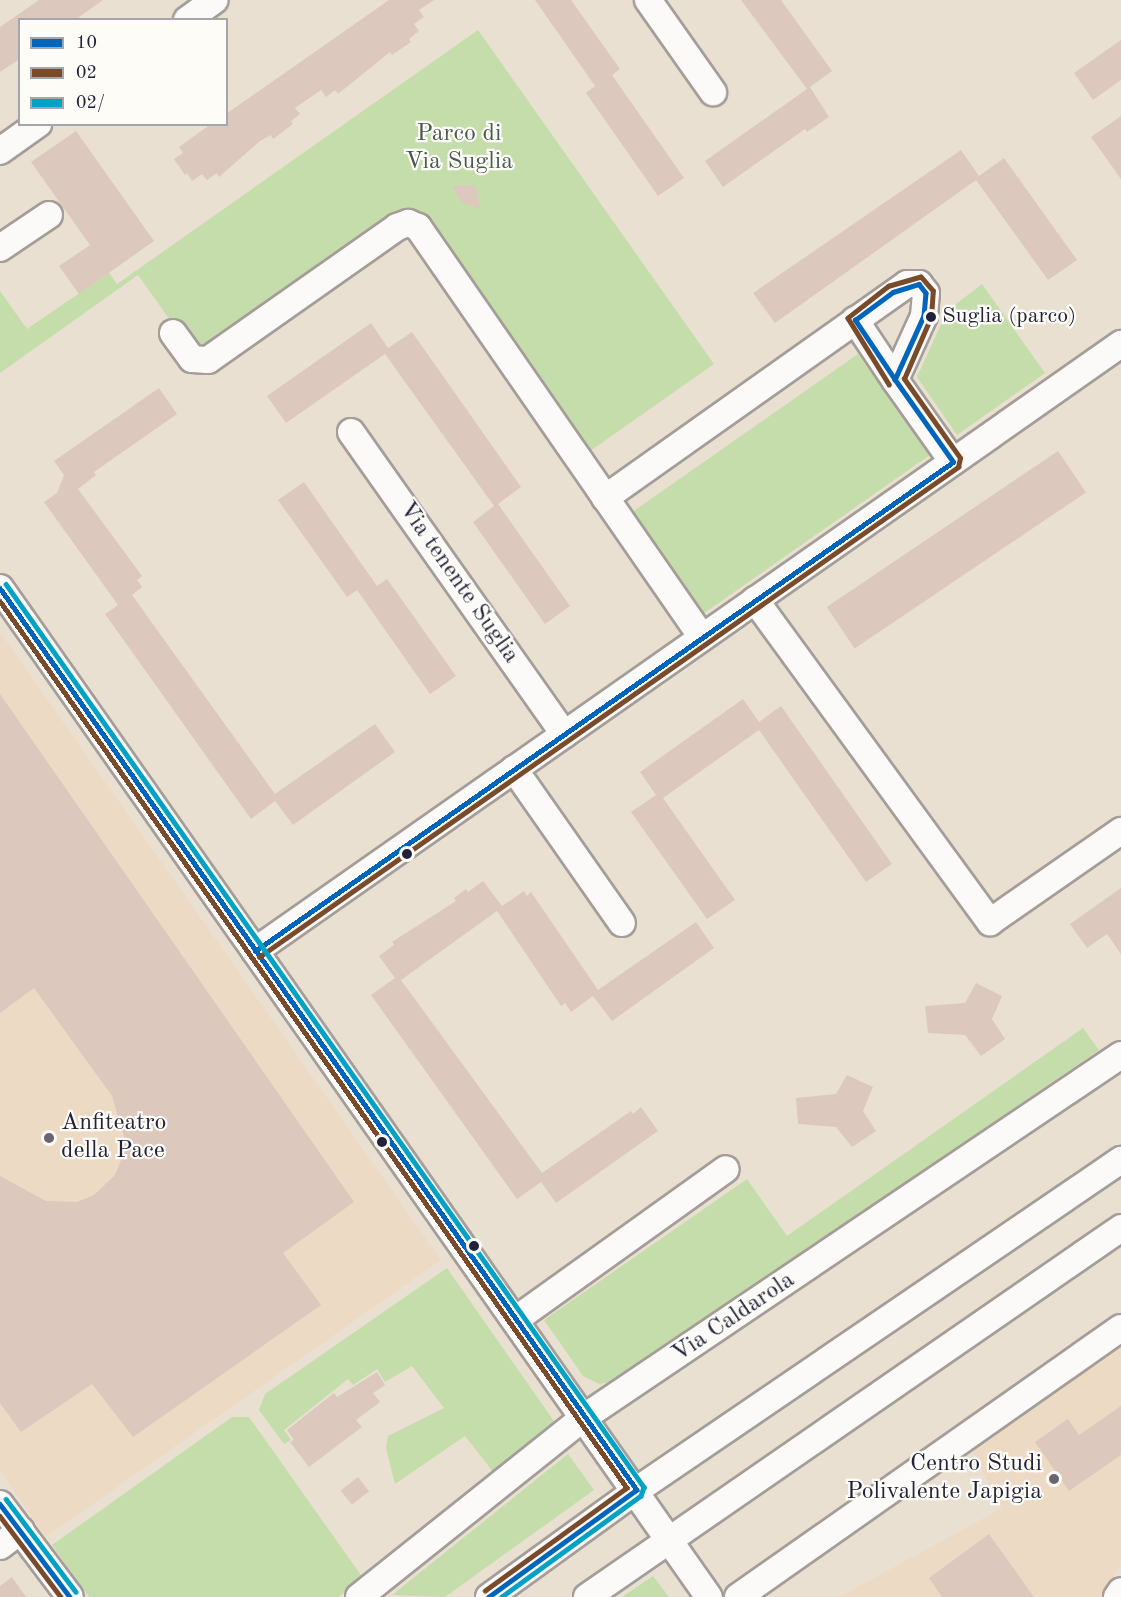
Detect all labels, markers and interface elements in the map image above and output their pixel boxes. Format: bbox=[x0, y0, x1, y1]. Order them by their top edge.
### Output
legend bbox=[18, 18, 228, 126]
text: 10 bbox=[76, 34, 97, 52]
text: 02 bbox=[76, 64, 97, 82]
text: 02/ bbox=[76, 94, 105, 112]
park label: Parco di Via Suglia bbox=[405, 121, 513, 177]
place label: Suglia (parco) bbox=[942, 304, 1076, 330]
marker: Suglia (parco) bbox=[925, 311, 937, 323]
street label: Via tenente Suglia bbox=[392, 497, 524, 669]
unlabelled marker bbox=[401, 848, 413, 860]
place label: Anfiteatro della Pace bbox=[61, 1110, 166, 1166]
marker: Anfiteatro della Pace bbox=[42, 1131, 56, 1145]
unlabelled marker bbox=[376, 1136, 388, 1148]
unlabelled marker bbox=[468, 1240, 480, 1252]
street label: Via Caldarola bbox=[667, 1267, 801, 1369]
place label: Centro Studi Polivalente Japigia bbox=[847, 1451, 1042, 1507]
marker: Centro Studi Polivalente Japigia bbox=[1047, 1472, 1061, 1486]

